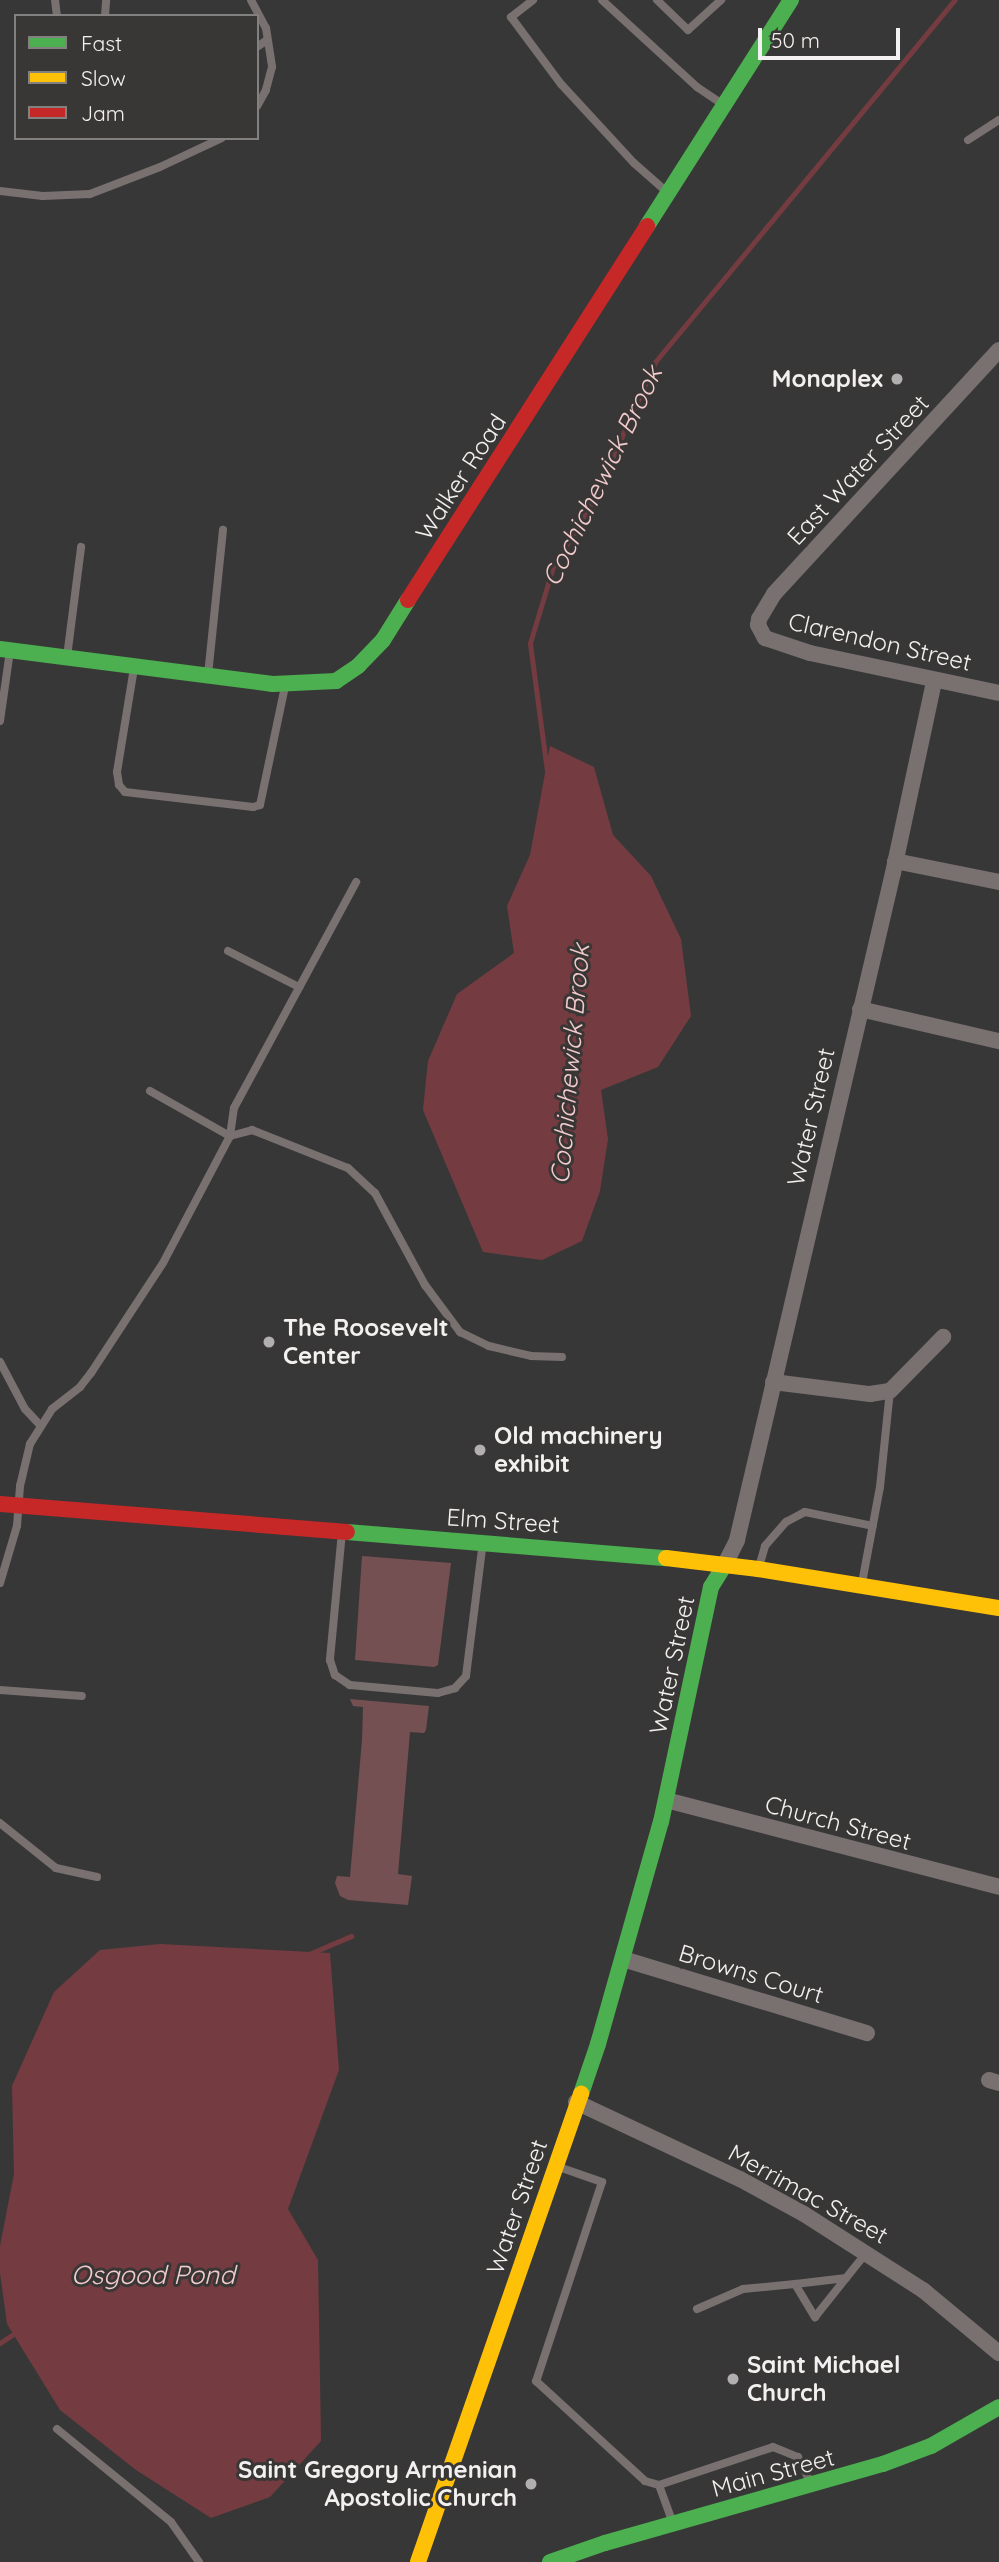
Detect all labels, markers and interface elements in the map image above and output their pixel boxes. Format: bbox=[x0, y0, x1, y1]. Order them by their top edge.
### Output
legend bbox=[14, 14, 259, 140]
scale bar bbox=[761, 14, 903, 58]
text: 50 m bbox=[771, 27, 820, 53]
text: Fast bbox=[81, 30, 122, 56]
text: Slow bbox=[81, 65, 126, 91]
text: Jam bbox=[81, 100, 125, 126]
water label: Cochichewick Brook bbox=[535, 361, 669, 591]
place label: Monaplex bbox=[772, 365, 883, 393]
marker: Monaplex bbox=[889, 371, 905, 387]
street label: East Water Street bbox=[781, 389, 935, 551]
street label: Walker Road bbox=[410, 409, 512, 545]
street label: Clarendon Street bbox=[786, 607, 974, 677]
water label: Cochichewick Brook bbox=[544, 943, 596, 1185]
street label: Water Street bbox=[781, 1045, 841, 1189]
place label: The Roosevelt Center bbox=[283, 1314, 449, 1370]
marker: The Roosevelt Center bbox=[261, 1334, 277, 1350]
place label: Old machinery exhibit bbox=[494, 1422, 663, 1478]
marker: Old machinery exhibit bbox=[472, 1442, 488, 1458]
street label: Elm Street bbox=[446, 1503, 560, 1539]
street label: Water Street bbox=[643, 1593, 701, 1737]
street label: Church Street bbox=[762, 1790, 914, 1856]
street label: Browns Court bbox=[675, 1938, 827, 2010]
street label: Water Street bbox=[481, 2136, 553, 2278]
street label: Merrimac Street bbox=[723, 2138, 893, 2250]
water label: Osgood Pond bbox=[71, 2259, 235, 2291]
place label: Saint Michael Church bbox=[747, 2351, 900, 2407]
marker: Saint Michael Church bbox=[725, 2371, 741, 2387]
street label: Main Street bbox=[709, 2443, 837, 2503]
place label: Saint Gregory Armenian Apostolic Church bbox=[238, 2456, 517, 2512]
marker: Saint Gregory Armenian Apostolic Church bbox=[523, 2476, 539, 2492]

